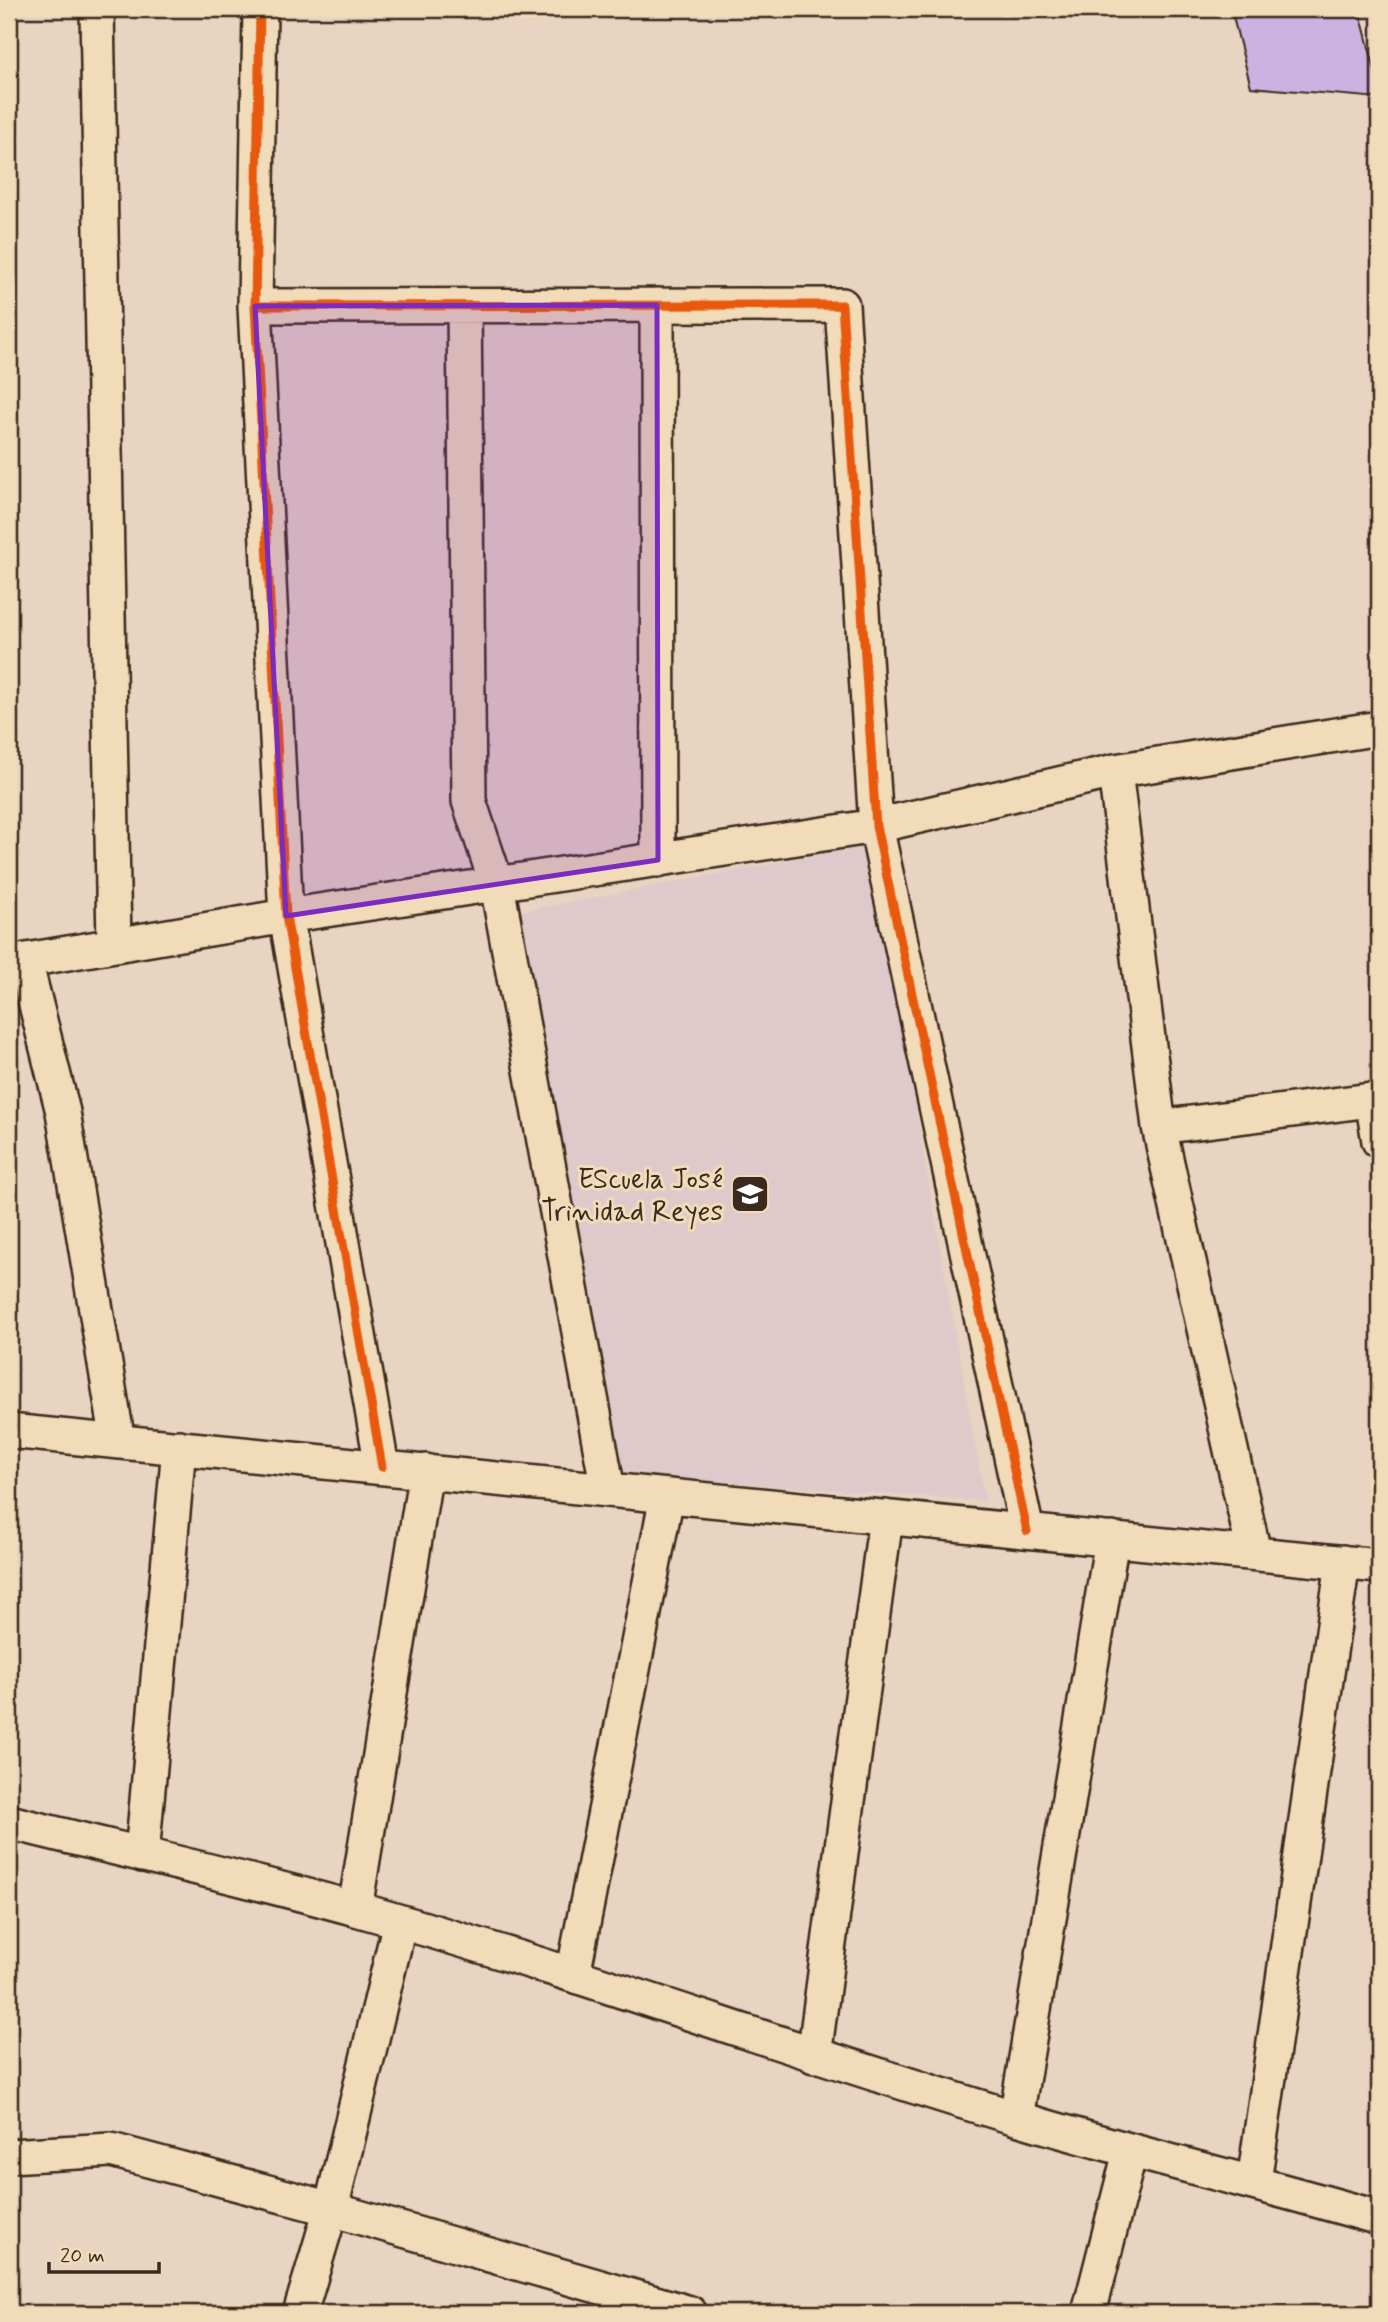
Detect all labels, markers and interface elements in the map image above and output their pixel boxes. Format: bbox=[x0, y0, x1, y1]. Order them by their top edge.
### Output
place label: EScuela José Trinidad Reyes bbox=[541, 1162, 723, 1231]
school or university icon: EScuela José Trinidad Reyes bbox=[729, 1173, 771, 1215]
scale bar bbox=[49, 2231, 159, 2275]
text: 20 m bbox=[60, 2242, 105, 2270]

